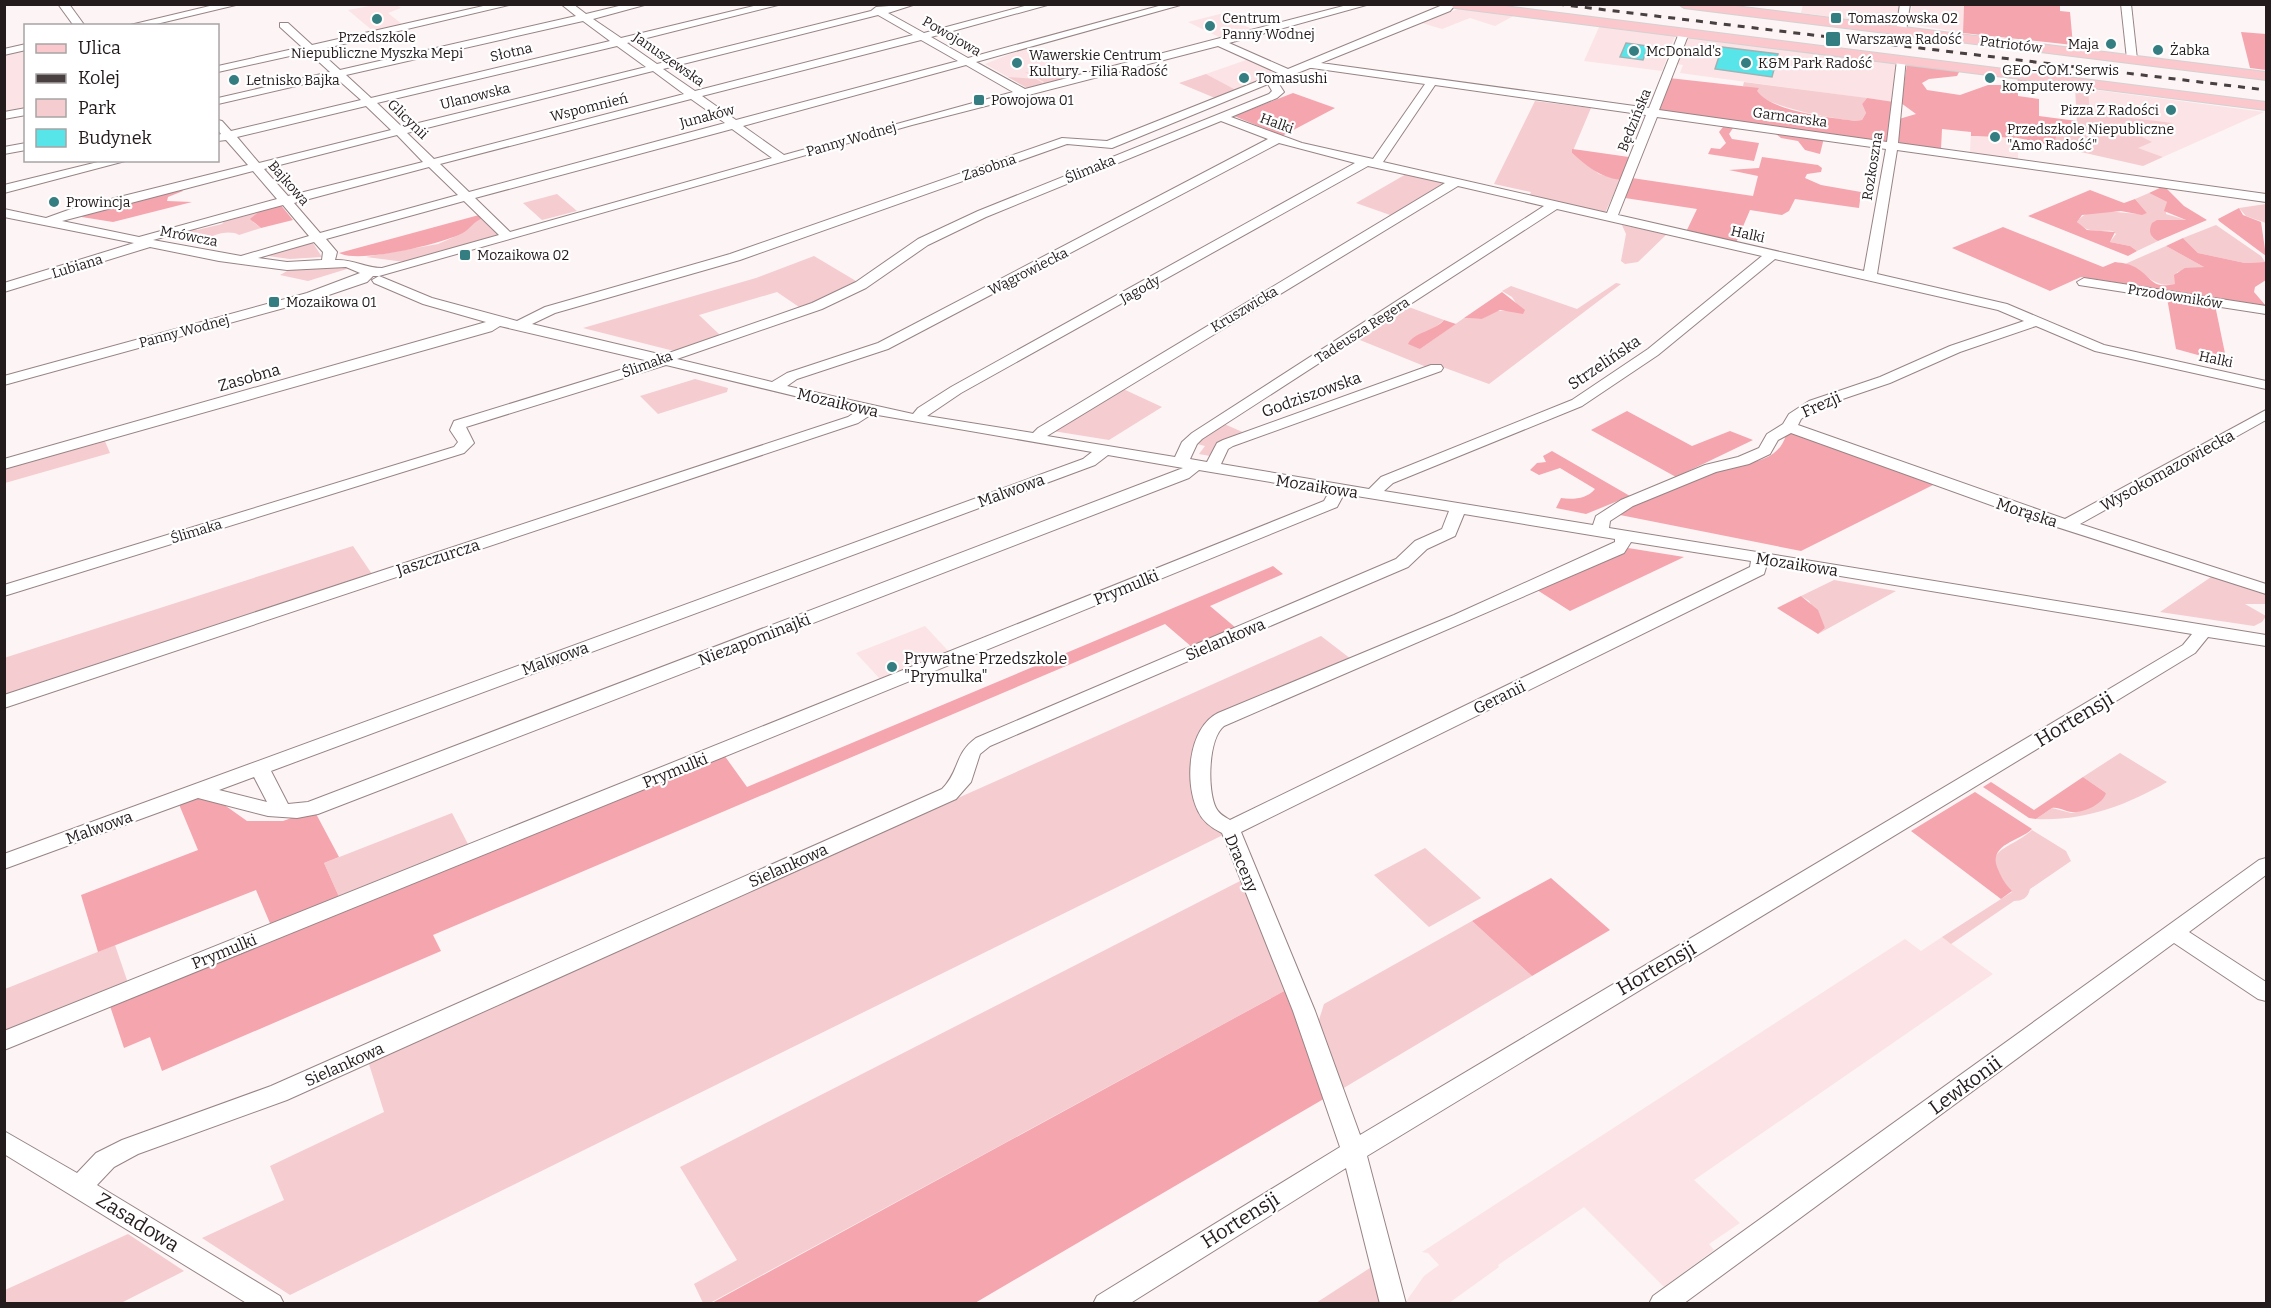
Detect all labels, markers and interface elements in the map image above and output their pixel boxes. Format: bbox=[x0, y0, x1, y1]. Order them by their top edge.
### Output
place label: Centrum Panny Wodnej bbox=[1222, 10, 1315, 43]
place label: Tomaszowska 02 bbox=[1848, 10, 1958, 27]
marker: Tomaszowska 02 bbox=[1829, 11, 1843, 25]
marker: Przedszkole Niepubliczne Myszka Mepi bbox=[370, 12, 384, 26]
street label: Powojowa bbox=[919, 13, 984, 60]
marker: Centrum Panny Wodnej bbox=[1203, 19, 1217, 33]
legend bbox=[24, 24, 219, 162]
street label: Januszewska bbox=[629, 28, 708, 90]
place label: Przedszkole Niepubliczne Myszka Mepi bbox=[291, 29, 463, 62]
marker: Warszawa Radość bbox=[1824, 30, 1842, 48]
place label: Warszawa Radość bbox=[1846, 31, 1962, 48]
street label: Patriotów bbox=[1979, 32, 2044, 57]
place label: Maja bbox=[2068, 36, 2099, 53]
text: Ulica bbox=[78, 37, 121, 59]
marker: Maja bbox=[2104, 37, 2118, 51]
street label: Słotna bbox=[488, 39, 534, 66]
place label: Żabka bbox=[2170, 42, 2210, 59]
place label: McDonald's bbox=[1646, 43, 1721, 60]
marker: Żabka bbox=[2151, 43, 2165, 57]
marker: McDonald's bbox=[1627, 44, 1641, 58]
place label: Wawerskie Centrum Kultury - Filia Radość bbox=[1029, 47, 1168, 80]
place label: K&M Park Radość bbox=[1758, 55, 1872, 72]
marker: Wawerskie Centrum Kultury - Filia Radość bbox=[1010, 56, 1024, 70]
marker: K&M Park Radość bbox=[1739, 56, 1753, 70]
place label: GEO-COM. Serwis komputerowy. bbox=[2002, 62, 2119, 95]
text: Kolej bbox=[78, 67, 120, 89]
place label: Tomasushi bbox=[1256, 70, 1328, 87]
marker: Tomasushi bbox=[1237, 71, 1251, 85]
marker: GEO-COM. Serwis komputerowy. bbox=[1983, 71, 1997, 85]
place label: Letnisko Bajka bbox=[246, 72, 340, 89]
marker: Letnisko Bajka bbox=[227, 73, 241, 87]
street label: Ulanowska bbox=[438, 80, 512, 113]
street label: Będzińska bbox=[1614, 86, 1655, 154]
street label: Wspomnień bbox=[549, 90, 630, 125]
place label: Powojowa 01 bbox=[991, 92, 1074, 109]
marker: Powojowa 01 bbox=[972, 93, 986, 107]
street label: Glicynii bbox=[384, 96, 431, 143]
text: Park bbox=[78, 97, 117, 119]
street label: Junaków bbox=[677, 101, 737, 132]
place label: Pizza Z Radości bbox=[2060, 102, 2159, 119]
marker: Pizza Z Radości bbox=[2164, 103, 2178, 117]
street label: Garncarska bbox=[1752, 104, 1829, 131]
street label: Halki bbox=[1258, 110, 1296, 137]
street label: Panny Wodnej bbox=[804, 119, 898, 160]
place label: Przedszkole Niepubliczne "Amo Radość" bbox=[2007, 121, 2174, 154]
text: Budynek bbox=[78, 127, 153, 149]
street label: Rozkoszna bbox=[1859, 130, 1886, 202]
marker: Przedszkole Niepubliczne "Amo Radość" bbox=[1988, 130, 2002, 144]
street label: Zasobna bbox=[960, 150, 1019, 185]
street label: Ślimaka bbox=[1062, 151, 1118, 187]
street label: Bajkowa bbox=[265, 157, 313, 210]
place label: Prowincja bbox=[66, 194, 131, 211]
marker: Prowincja bbox=[47, 195, 61, 209]
street label: Halki bbox=[1729, 222, 1767, 247]
street label: Mrówcza bbox=[159, 223, 220, 250]
street label: Wągrowiecka bbox=[986, 244, 1071, 299]
place label: Mozaikowa 02 bbox=[477, 247, 569, 264]
marker: Mozaikowa 02 bbox=[458, 248, 472, 262]
street label: Lubiana bbox=[50, 251, 105, 282]
street label: Jagody bbox=[1116, 271, 1164, 308]
street label: Przodowników bbox=[2126, 281, 2224, 313]
street label: Kruszwicka bbox=[1208, 283, 1281, 336]
street label: Tadeusza Regera bbox=[1312, 293, 1413, 367]
place label: Mozaikowa 01 bbox=[286, 294, 376, 311]
marker: Mozaikowa 01 bbox=[267, 295, 281, 309]
street label: Panny Wodnej bbox=[137, 311, 231, 352]
street label: Strzelińska bbox=[1564, 331, 1644, 394]
street label: Ślimaka bbox=[619, 346, 675, 381]
street label: Halki bbox=[2197, 348, 2235, 371]
street label: Zasobna bbox=[216, 360, 283, 395]
street label: Godziszowska bbox=[1259, 368, 1364, 421]
street label: Mozaikowa bbox=[795, 384, 881, 421]
street label: Frezji bbox=[1799, 387, 1844, 421]
street label: Wysokomazowiecka bbox=[2097, 426, 2238, 515]
street label: Malwowa bbox=[975, 470, 1047, 511]
street label: Mozaikowa bbox=[1274, 471, 1360, 502]
street label: Morąska bbox=[1994, 494, 2060, 531]
street label: Ślimaka bbox=[168, 515, 224, 547]
street label: Jaszczurcza bbox=[393, 535, 482, 580]
street label: Mozaikowa bbox=[1754, 549, 1840, 580]
street label: Prymulki bbox=[1091, 566, 1162, 609]
street label: Niezapominajki bbox=[696, 609, 813, 670]
street label: Sielankowa bbox=[1183, 614, 1268, 665]
street label: Malwowa bbox=[519, 638, 591, 679]
place label: Prywatne Przedszkole "Prymulka" bbox=[904, 649, 1067, 686]
marker: Prywatne Przedszkole "Prymulka" bbox=[885, 660, 899, 674]
street label: Geranii bbox=[1470, 677, 1529, 718]
street label: Hortensji bbox=[2030, 686, 2118, 753]
street label: Prymulki bbox=[640, 749, 711, 792]
street label: Malwowa bbox=[63, 807, 135, 848]
street label: Draceny bbox=[1221, 831, 1262, 896]
street label: Sielankowa bbox=[746, 839, 831, 891]
street label: Prymulki bbox=[189, 930, 260, 973]
street label: Hortensji bbox=[1612, 936, 1700, 1001]
street label: Sielankowa bbox=[302, 1038, 387, 1090]
street label: Lewkonii bbox=[1924, 1051, 2006, 1119]
street label: Zasadowa bbox=[92, 1187, 184, 1257]
street label: Hortensji bbox=[1197, 1187, 1284, 1254]

